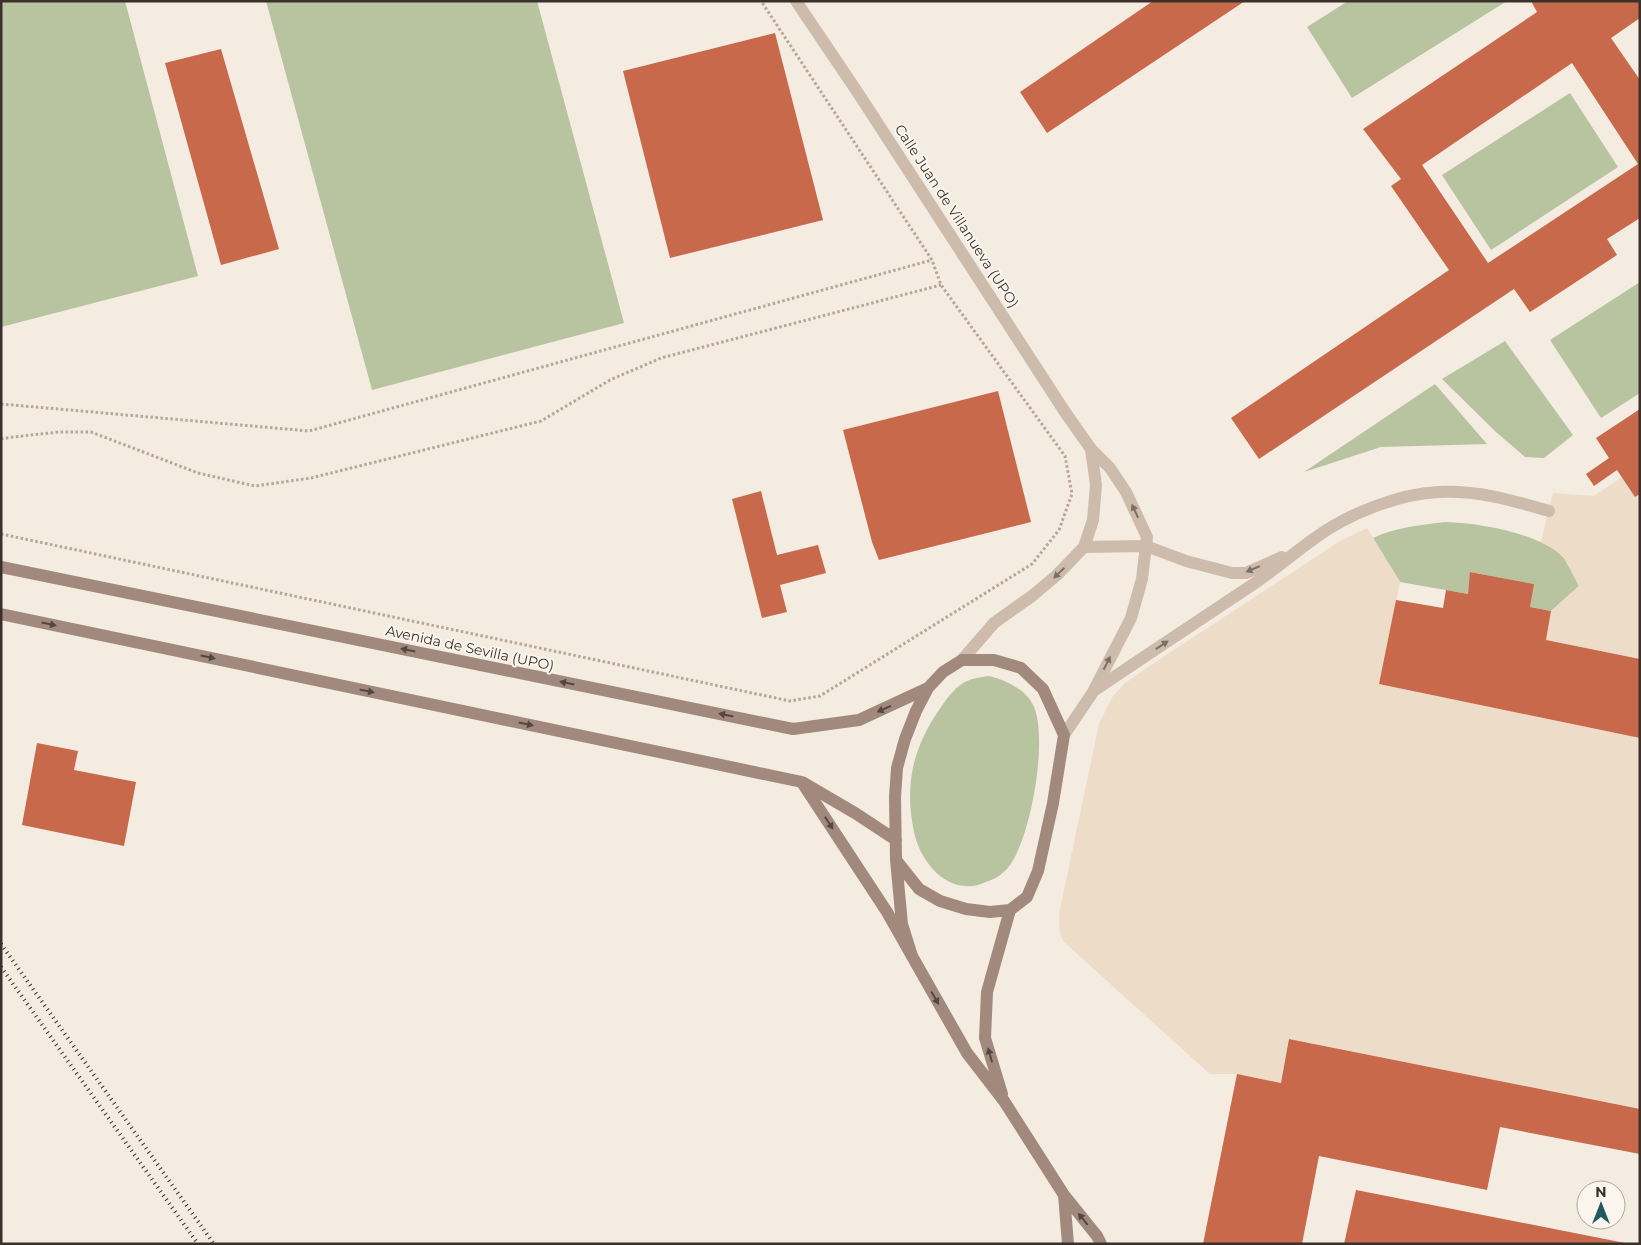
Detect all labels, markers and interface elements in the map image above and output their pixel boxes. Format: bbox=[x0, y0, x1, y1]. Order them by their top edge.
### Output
street label: Calle Juan de Villanueva (UPO) bbox=[891, 121, 1023, 311]
one-way arrow bbox=[1131, 504, 1139, 518]
one-way arrow bbox=[1246, 566, 1260, 574]
one-way arrow bbox=[1053, 567, 1065, 579]
one-way arrow bbox=[41, 620, 57, 628]
street label: Avenida de Sevilla (UPO) bbox=[384, 621, 556, 675]
one-way arrow bbox=[1155, 640, 1169, 650]
one-way arrow bbox=[400, 646, 415, 654]
one-way arrow bbox=[200, 653, 216, 661]
one-way arrow bbox=[1103, 656, 1111, 671]
one-way arrow bbox=[559, 679, 574, 687]
one-way arrow bbox=[359, 687, 375, 695]
one-way arrow bbox=[877, 705, 891, 713]
one-way arrow bbox=[717, 711, 733, 719]
one-way arrow bbox=[518, 720, 534, 728]
one-way arrow bbox=[824, 816, 833, 830]
one-way arrow bbox=[931, 992, 940, 1005]
one-way arrow bbox=[986, 1047, 994, 1062]
north arrow bbox=[1576, 1180, 1626, 1230]
text: N bbox=[1595, 1183, 1607, 1201]
one-way arrow bbox=[1077, 1212, 1088, 1225]

